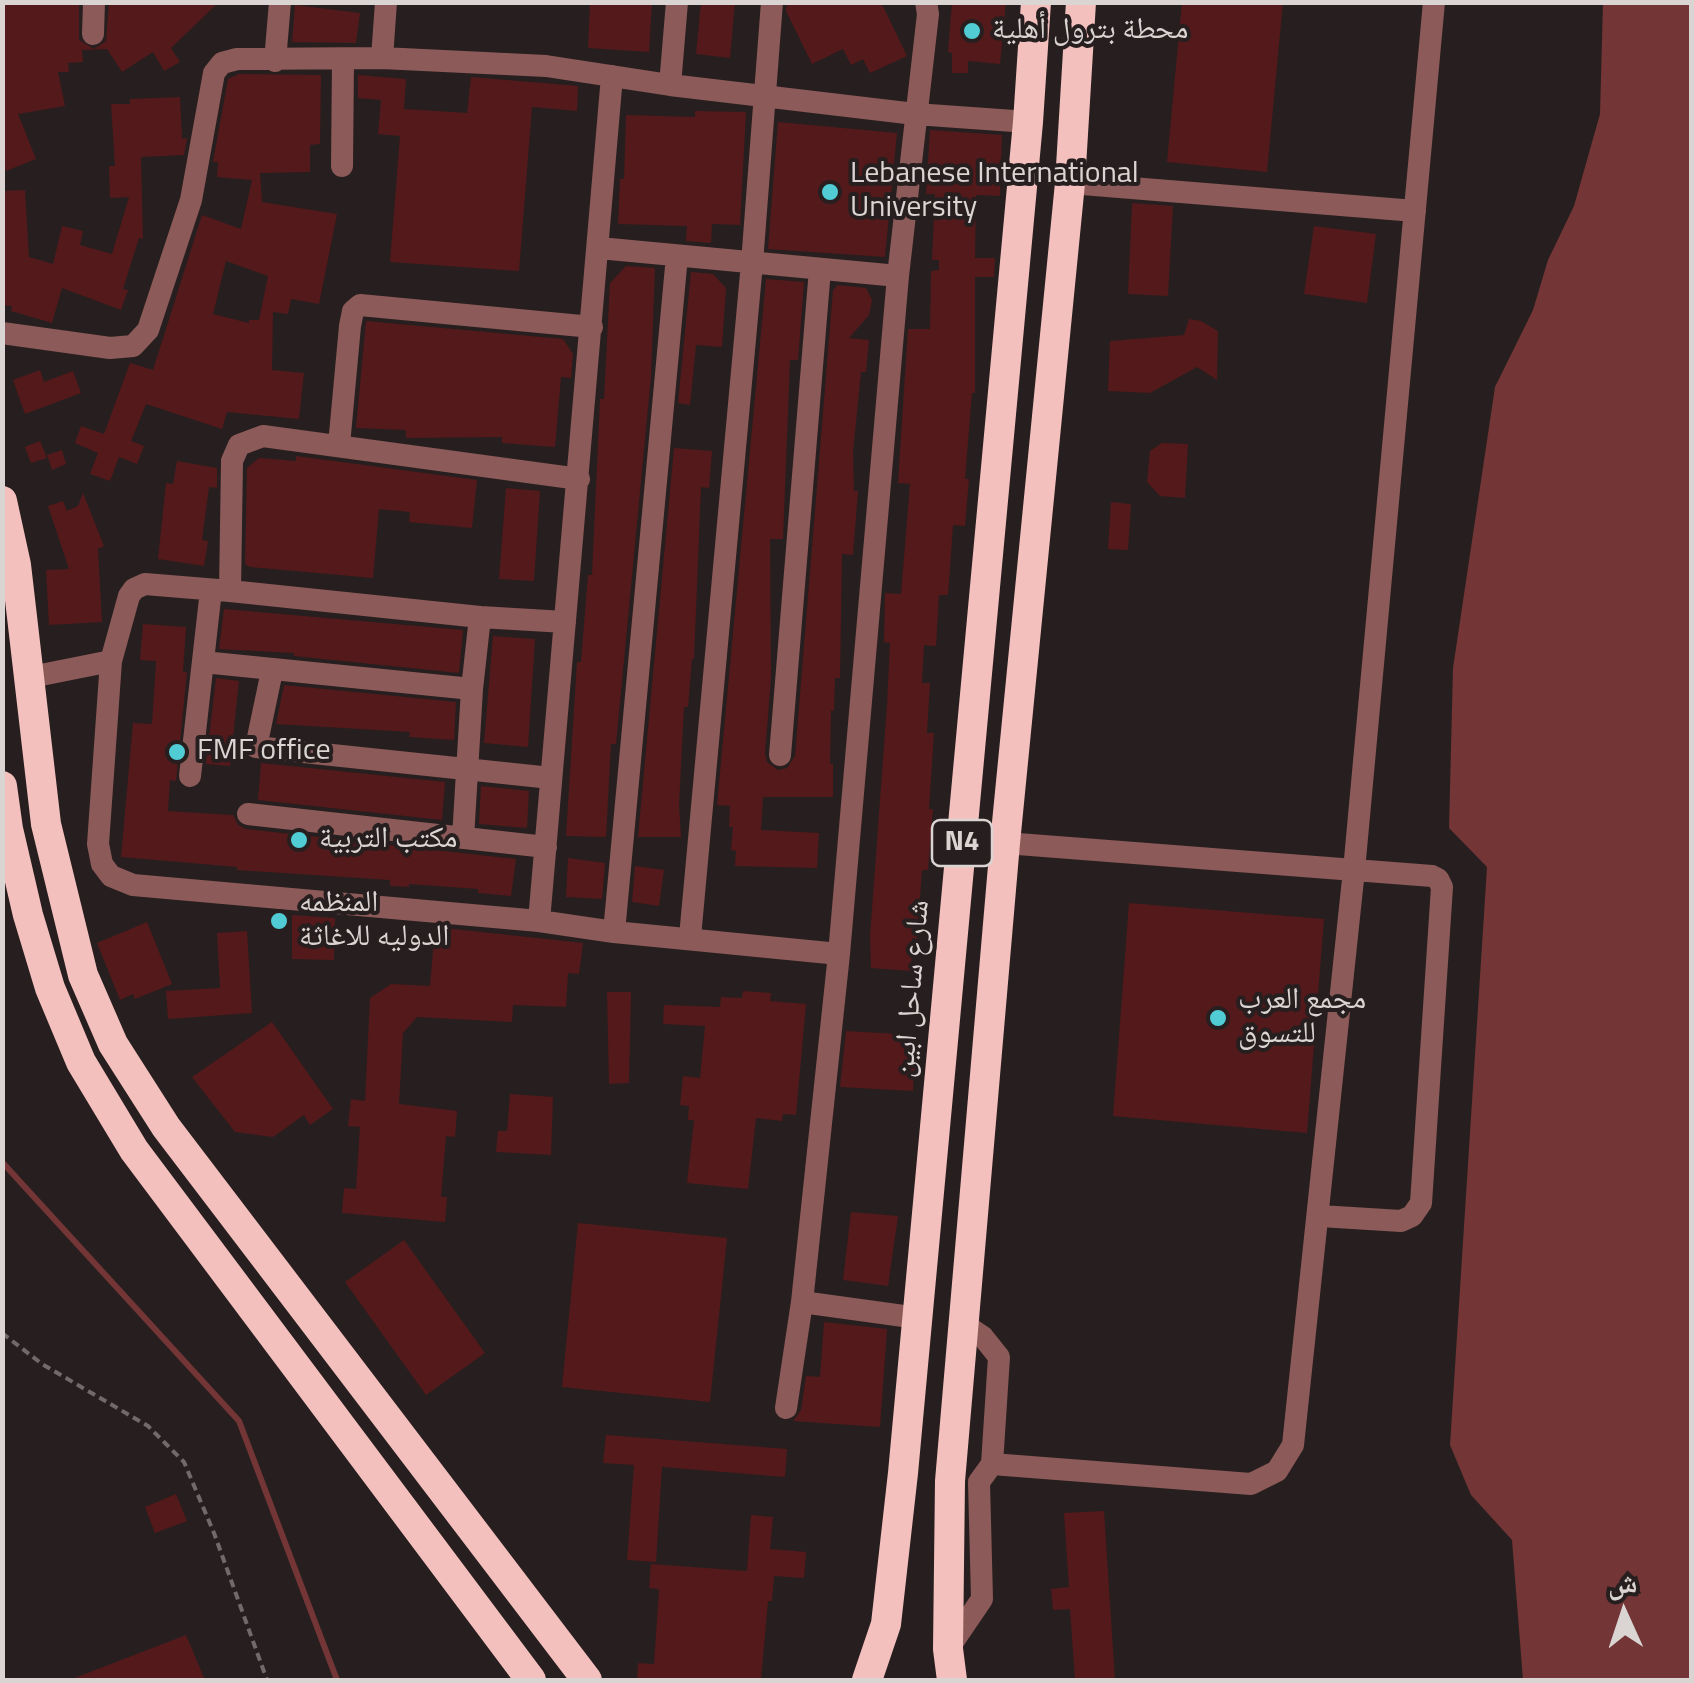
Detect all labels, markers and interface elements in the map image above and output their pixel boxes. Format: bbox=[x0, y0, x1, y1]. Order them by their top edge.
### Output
place label: محطة بترول أهلية bbox=[992, 13, 1188, 49]
marker: محطة بترول أهلية bbox=[961, 20, 983, 42]
place label: Lebanese International University bbox=[850, 157, 1139, 228]
marker: Lebanese International University bbox=[819, 181, 841, 203]
place label: FMF office bbox=[197, 734, 331, 770]
marker: FMF office bbox=[166, 741, 188, 763]
road number: N4 bbox=[932, 820, 992, 866]
place label: مكتب التربية bbox=[319, 822, 457, 858]
marker: مكتب التربية bbox=[288, 829, 310, 851]
place label: المنظمه الدوليه للاغاثة bbox=[299, 886, 449, 956]
street label: شارع ساحل ابين bbox=[887, 899, 939, 1079]
marker: المنظمه الدوليه للاغاثة bbox=[268, 910, 290, 932]
place label: مجمع العرب للتسوق bbox=[1238, 983, 1366, 1054]
marker: مجمع العرب للتسوق bbox=[1207, 1007, 1229, 1029]
text: ش bbox=[1606, 1560, 1638, 1605]
north arrow bbox=[1574, 1563, 1674, 1663]

